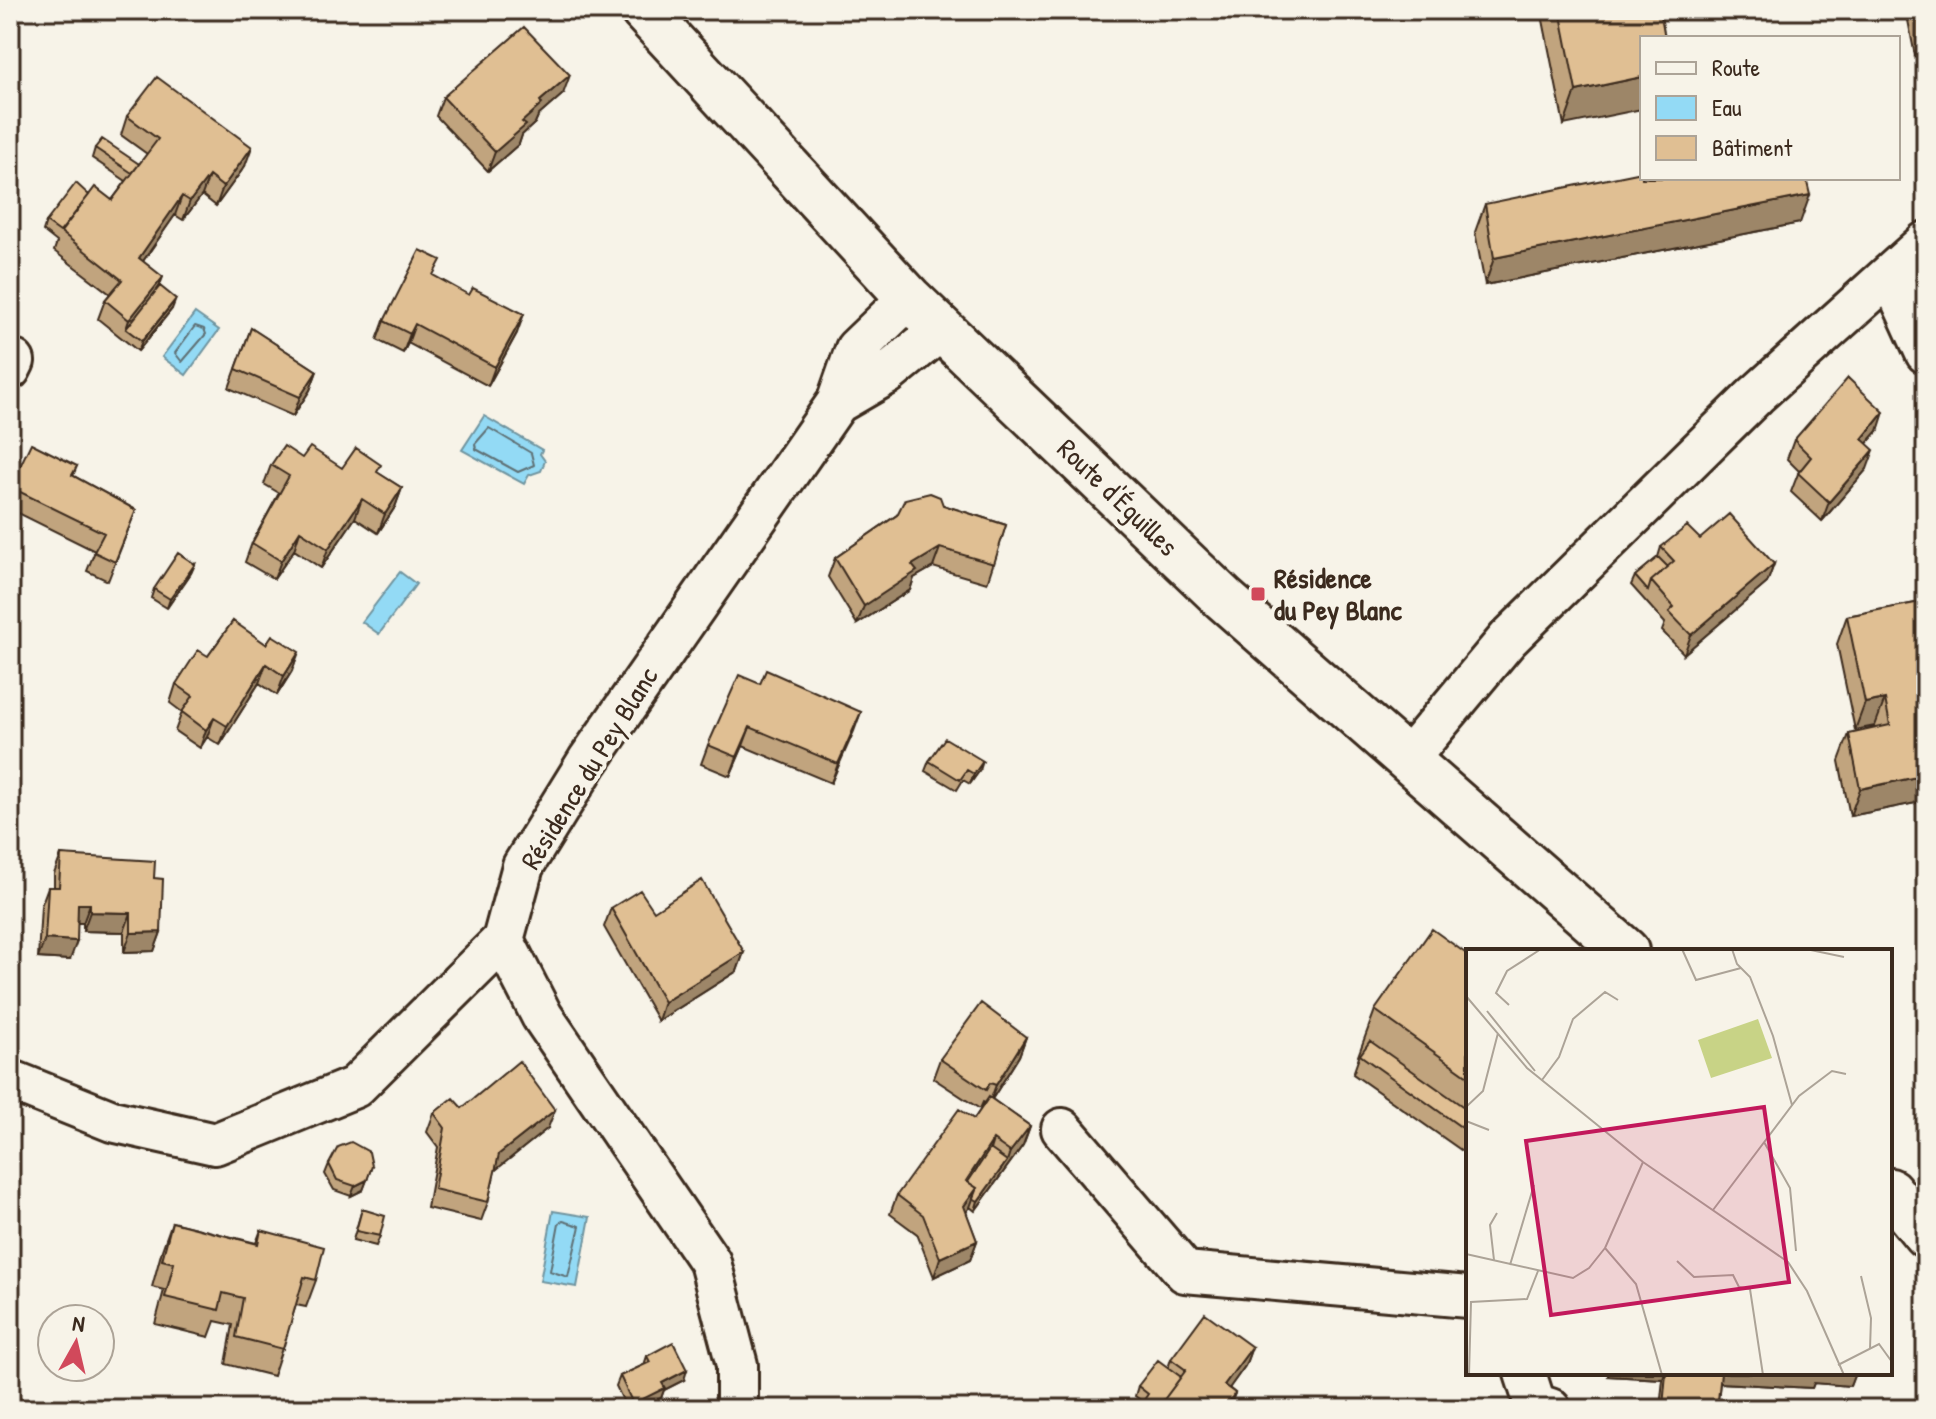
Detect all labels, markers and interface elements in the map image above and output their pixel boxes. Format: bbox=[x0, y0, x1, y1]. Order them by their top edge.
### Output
legend bbox=[1640, 36, 1900, 180]
text: Route bbox=[1712, 51, 1760, 83]
text: Eau bbox=[1712, 91, 1742, 123]
text: Bâtiment bbox=[1712, 131, 1793, 163]
street label: Route d'Éguilles bbox=[1049, 430, 1187, 564]
place label: Résidence du Pey Blanc bbox=[1274, 559, 1403, 630]
marker: Résidence du Pey Blanc bbox=[1249, 585, 1267, 603]
street label: Résidence du Pey Blanc bbox=[511, 660, 667, 876]
inset map bbox=[1466, 949, 1892, 1375]
north arrow bbox=[36, 1303, 116, 1383]
text: N bbox=[71, 1308, 87, 1339]

